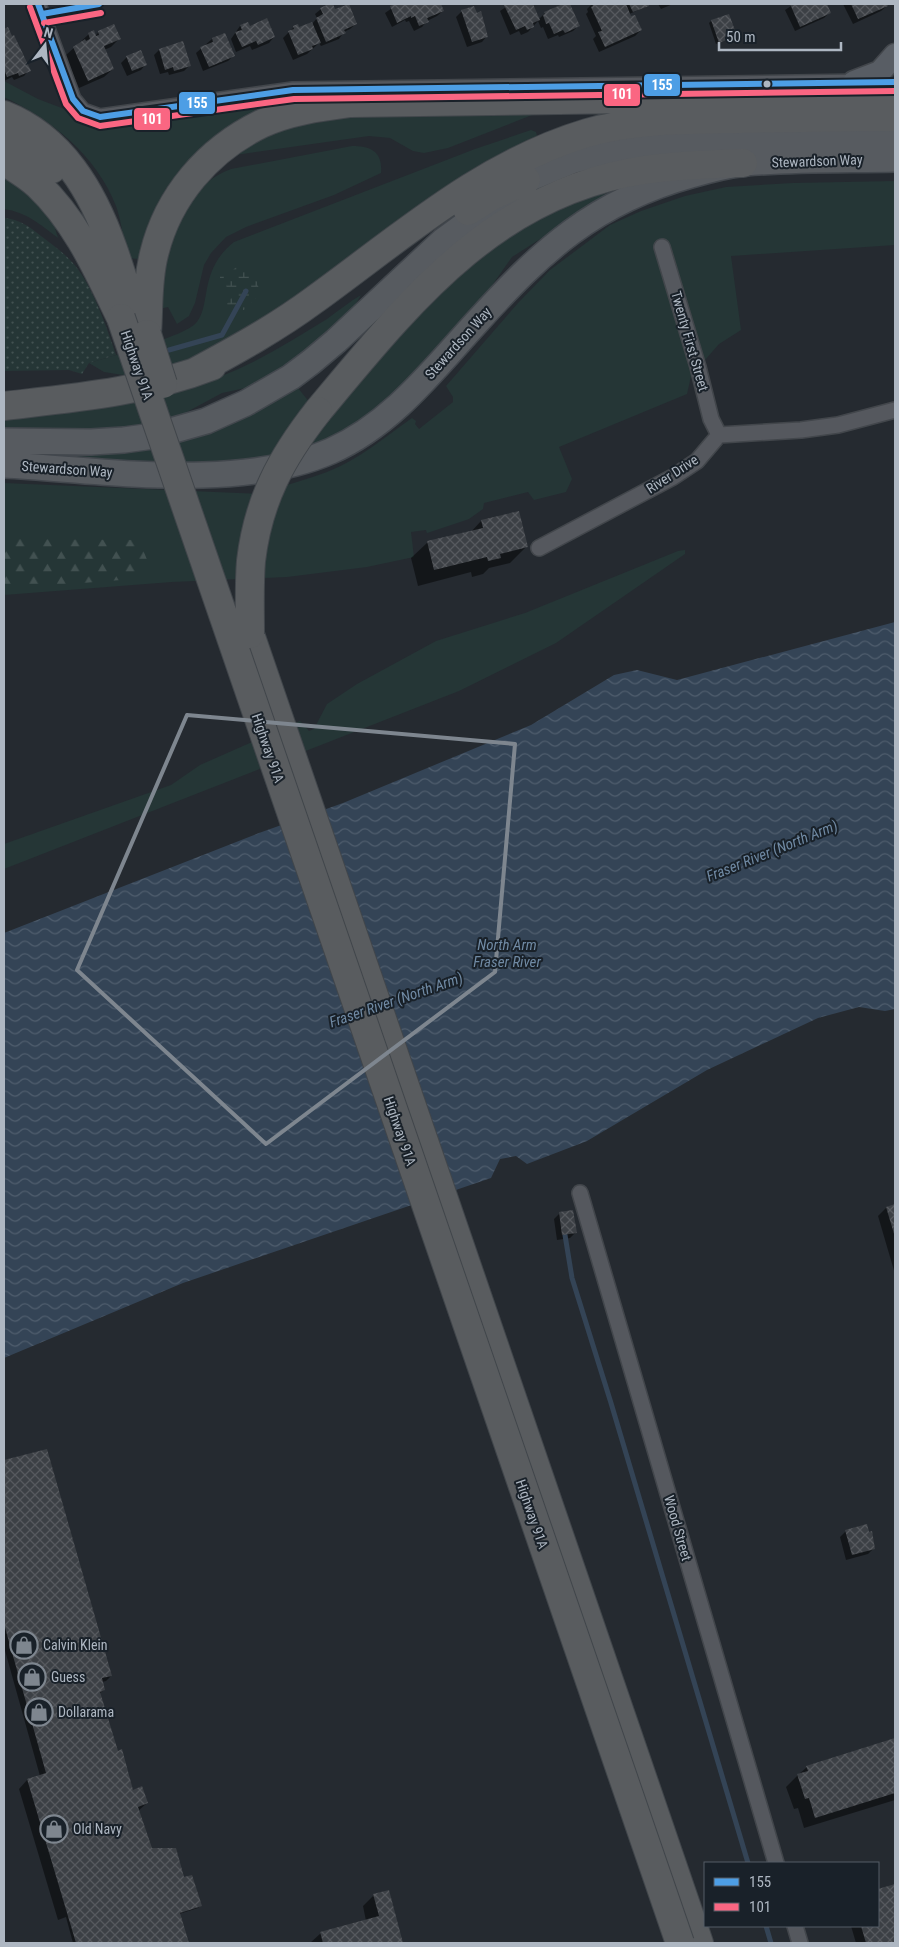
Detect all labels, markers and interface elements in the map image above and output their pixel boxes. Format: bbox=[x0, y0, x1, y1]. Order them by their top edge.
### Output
north arrow bbox=[20, 20, 70, 70]
scale bar bbox=[719, 20, 842, 52]
text: N bbox=[42, 24, 55, 41]
text: 50 m bbox=[726, 28, 756, 46]
line badge: 155 bbox=[643, 73, 681, 97]
text: 155 bbox=[651, 77, 673, 93]
unlabelled marker bbox=[762, 79, 772, 89]
line badge: 101 bbox=[603, 83, 641, 107]
text: 101 bbox=[611, 86, 633, 102]
line badge: 155 bbox=[178, 91, 216, 115]
text: 155 bbox=[186, 95, 208, 111]
line badge: 101 bbox=[133, 107, 171, 131]
text: 101 bbox=[141, 111, 163, 127]
street label: Stewardson Way bbox=[771, 151, 863, 171]
street label: Twenty First Street bbox=[668, 289, 712, 393]
street label: Stewardson Way bbox=[422, 304, 495, 382]
street label: Highway 91A bbox=[118, 328, 156, 402]
street label: River Drive bbox=[643, 451, 701, 497]
street label: Stewardson Way bbox=[21, 458, 113, 480]
street label: Highway 91A bbox=[249, 711, 287, 785]
water label: Fraser River (North Arm) bbox=[704, 816, 840, 886]
water label: North Arm Fraser River bbox=[473, 936, 541, 971]
water label: Fraser River (North Arm) bbox=[327, 969, 465, 1031]
street label: Highway 91A bbox=[381, 1094, 419, 1168]
street label: Highway 91A bbox=[513, 1477, 551, 1551]
street label: Wood Street bbox=[661, 1493, 695, 1563]
shop icon: Calvin Klein bbox=[9, 1630, 39, 1660]
place label: Calvin Klein bbox=[43, 1637, 107, 1653]
shop icon: Guess bbox=[17, 1662, 47, 1692]
place label: Guess bbox=[51, 1669, 85, 1685]
shop icon: Dollarama bbox=[24, 1697, 54, 1727]
place label: Dollarama bbox=[58, 1704, 114, 1720]
shop icon: Old Navy bbox=[39, 1814, 69, 1844]
place label: Old Navy bbox=[73, 1821, 122, 1837]
legend bbox=[704, 1862, 879, 1927]
text: 155 bbox=[749, 1873, 771, 1891]
text: 101 bbox=[749, 1898, 771, 1916]

